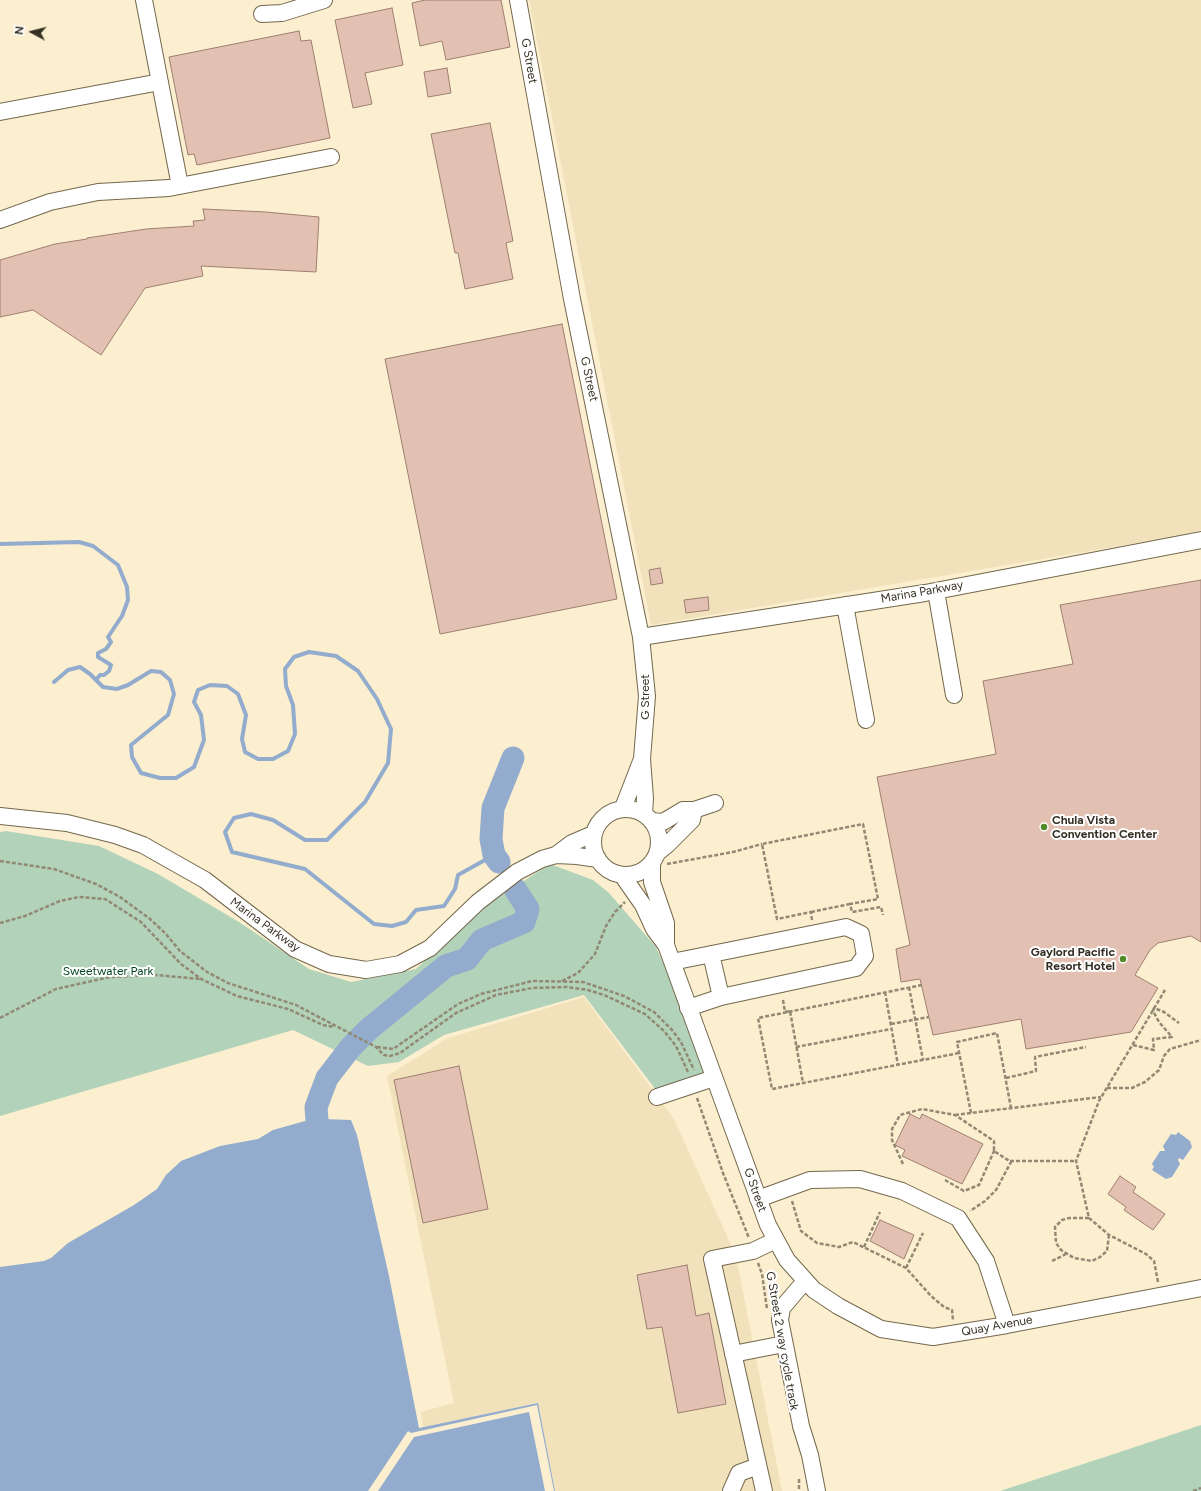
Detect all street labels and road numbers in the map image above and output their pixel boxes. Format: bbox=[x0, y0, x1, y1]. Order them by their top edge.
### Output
street label: G Street bbox=[518, 37, 540, 85]
street label: G Street bbox=[577, 355, 601, 403]
street label: Marina Parkway bbox=[880, 578, 964, 606]
street label: G Street bbox=[638, 674, 652, 720]
street label: Marina Parkway bbox=[227, 895, 303, 955]
street label: G Street bbox=[740, 1166, 770, 1214]
street label: G Street 2 way cycle track bbox=[763, 1270, 801, 1412]
street label: Quay Avenue bbox=[960, 1313, 1034, 1339]

